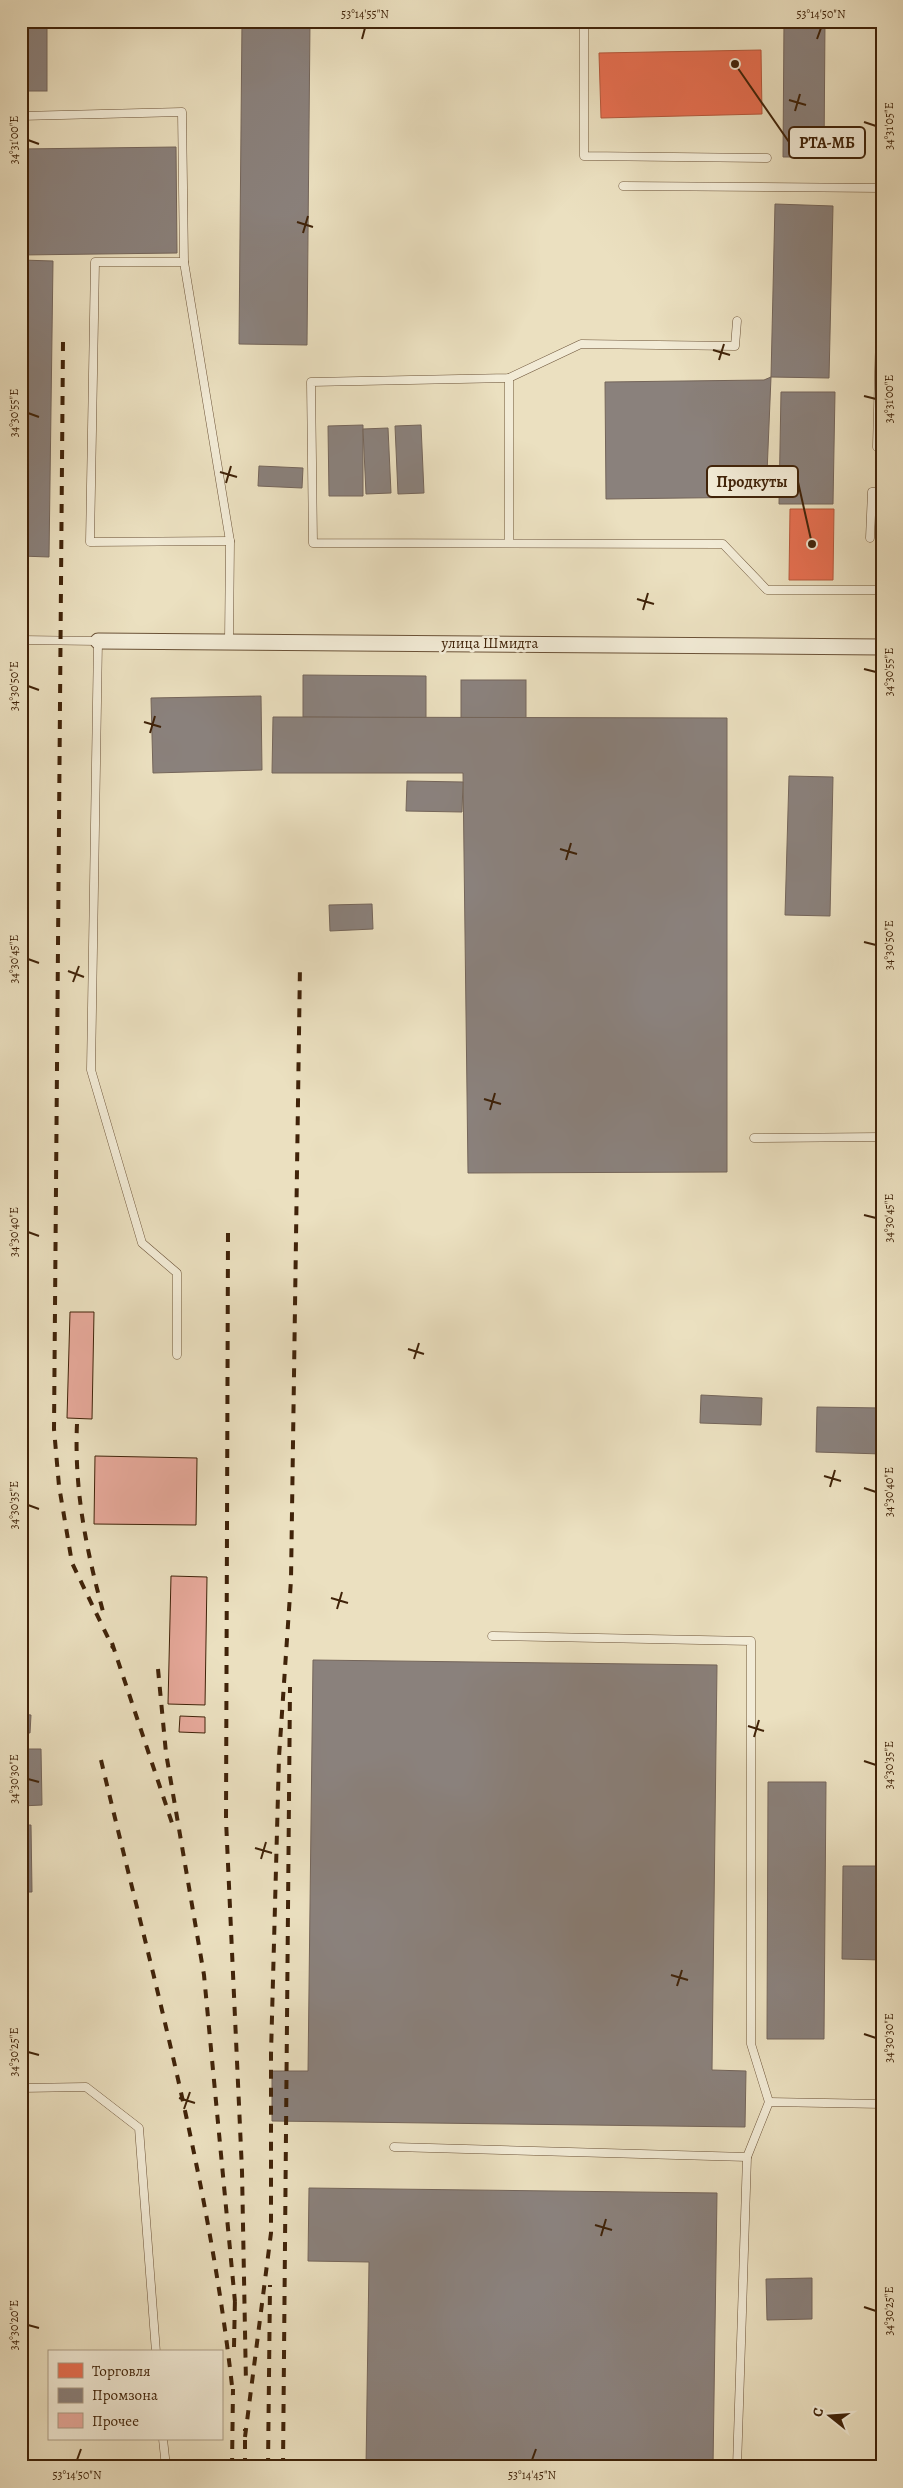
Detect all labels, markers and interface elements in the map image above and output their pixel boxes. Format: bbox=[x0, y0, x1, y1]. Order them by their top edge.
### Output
text: 53°14'55"N bbox=[341, 6, 389, 22]
text: 53°14'50"N bbox=[796, 6, 846, 22]
text: 34°31'05"E bbox=[881, 102, 897, 150]
text: 34°31'00"E bbox=[6, 116, 22, 164]
callout: РТА-МБ bbox=[789, 127, 865, 158]
text: РТА-МБ bbox=[799, 132, 855, 154]
text: 34°31'00"E bbox=[881, 375, 897, 423]
text: 34°30'55"E bbox=[6, 389, 22, 437]
callout: Продкуты bbox=[707, 466, 798, 497]
text: Продкуты bbox=[716, 471, 788, 493]
street label: улица Шмидта bbox=[441, 633, 539, 653]
text: 34°30'55"E bbox=[881, 648, 897, 696]
text: 34°30'50"E bbox=[6, 661, 22, 711]
text: 34°30'50"E bbox=[881, 920, 897, 970]
text: 34°30'45"E bbox=[6, 935, 22, 983]
text: 34°30'45"E bbox=[881, 1194, 897, 1242]
text: 34°30'40"E bbox=[6, 1207, 22, 1257]
text: 34°30'40"E bbox=[881, 1467, 897, 1517]
text: 34°30'35"E bbox=[6, 1481, 22, 1529]
text: 34°30'35"E bbox=[881, 1741, 897, 1789]
text: 34°30'30"E bbox=[6, 1754, 22, 1804]
text: 34°30'30"E bbox=[881, 2013, 897, 2063]
text: 34°30'25"E bbox=[6, 2027, 22, 2077]
text: 34°30'25"E bbox=[881, 2286, 897, 2336]
text: 34°30'20"E bbox=[6, 2300, 22, 2350]
legend bbox=[48, 2350, 222, 2440]
text: Торговля bbox=[92, 2361, 150, 2381]
text: Промзона bbox=[92, 2385, 158, 2405]
north arrow bbox=[806, 2390, 856, 2440]
text: С bbox=[808, 2405, 829, 2419]
text: Прочее bbox=[92, 2411, 139, 2431]
text: 53°14'50"N bbox=[52, 2467, 102, 2483]
text: 53°14'45"N bbox=[508, 2467, 556, 2483]

